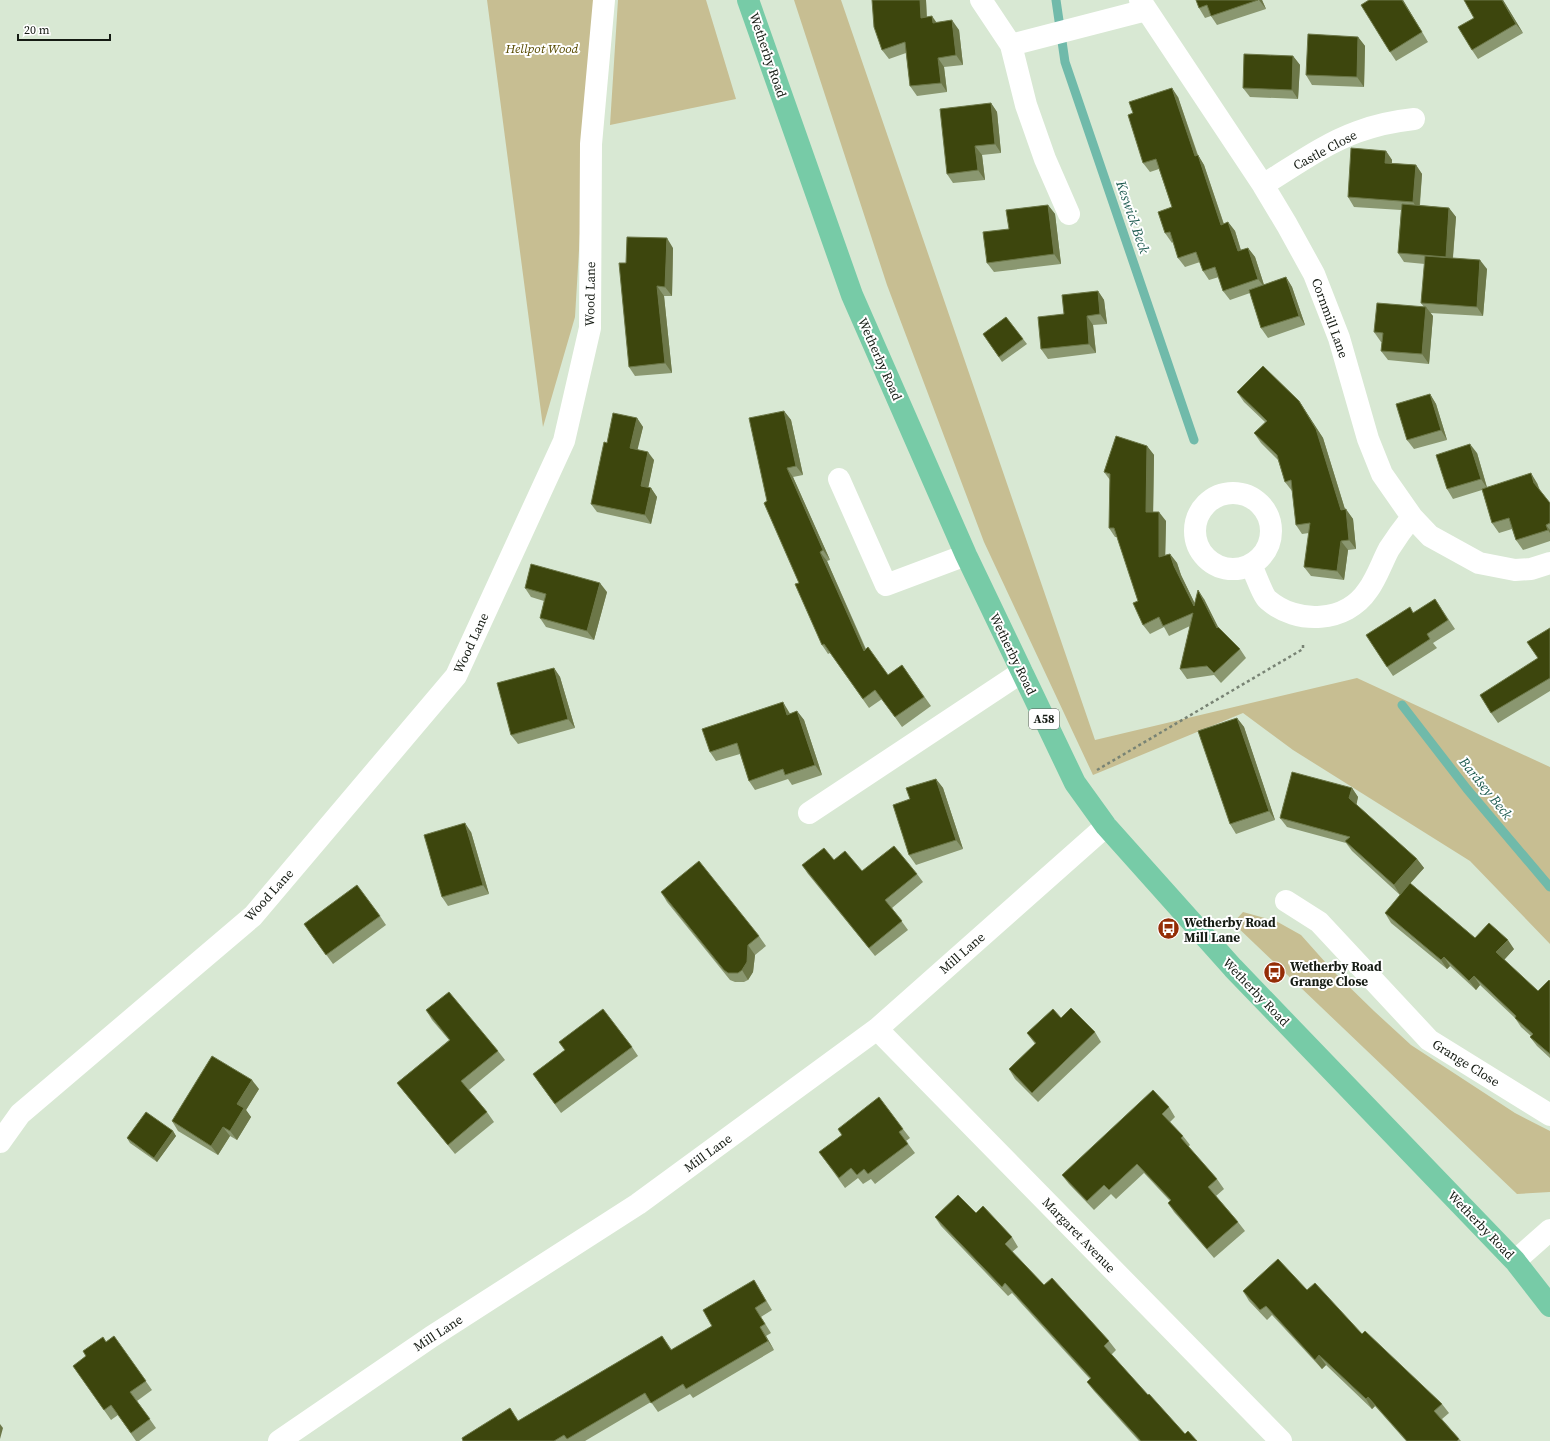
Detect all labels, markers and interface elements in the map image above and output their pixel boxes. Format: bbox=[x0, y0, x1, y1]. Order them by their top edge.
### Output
street label: Wetherby Road bbox=[746, 10, 791, 100]
scale bar bbox=[18, 16, 110, 42]
text: 20 m bbox=[24, 22, 50, 38]
park label: Hellpot Wood bbox=[505, 40, 579, 57]
street label: Castle Close bbox=[1290, 126, 1360, 174]
water label: Keswick Beck bbox=[1111, 177, 1155, 257]
street label: Wood Lane bbox=[581, 261, 599, 327]
street label: Cornmill Lane bbox=[1308, 276, 1352, 361]
street label: Wetherby Road bbox=[854, 315, 906, 404]
street label: Wood Lane bbox=[450, 610, 493, 676]
street label: Wetherby Road bbox=[986, 610, 1040, 698]
road number: A58 bbox=[1029, 709, 1059, 729]
water label: Bardsey Beck bbox=[1454, 752, 1518, 824]
street label: Wood Lane bbox=[241, 865, 297, 925]
place label: Wetherby Road Mill Lane bbox=[1184, 914, 1276, 946]
bus stop icon: Wetherby Road Mill Lane bbox=[1156, 916, 1182, 942]
street label: Mill Lane bbox=[936, 928, 989, 978]
street label: Wetherby Road bbox=[1219, 954, 1293, 1030]
place label: Wetherby Road Grange Close bbox=[1290, 958, 1382, 990]
bus stop icon: Wetherby Road Grange Close bbox=[1261, 960, 1287, 986]
street label: Grange Close bbox=[1429, 1036, 1503, 1091]
street label: Mill Lane bbox=[681, 1130, 736, 1176]
street label: Wetherby Road bbox=[1444, 1187, 1518, 1263]
street label: Margaret Avenue bbox=[1039, 1194, 1120, 1277]
street label: Mill Lane bbox=[410, 1311, 466, 1355]

